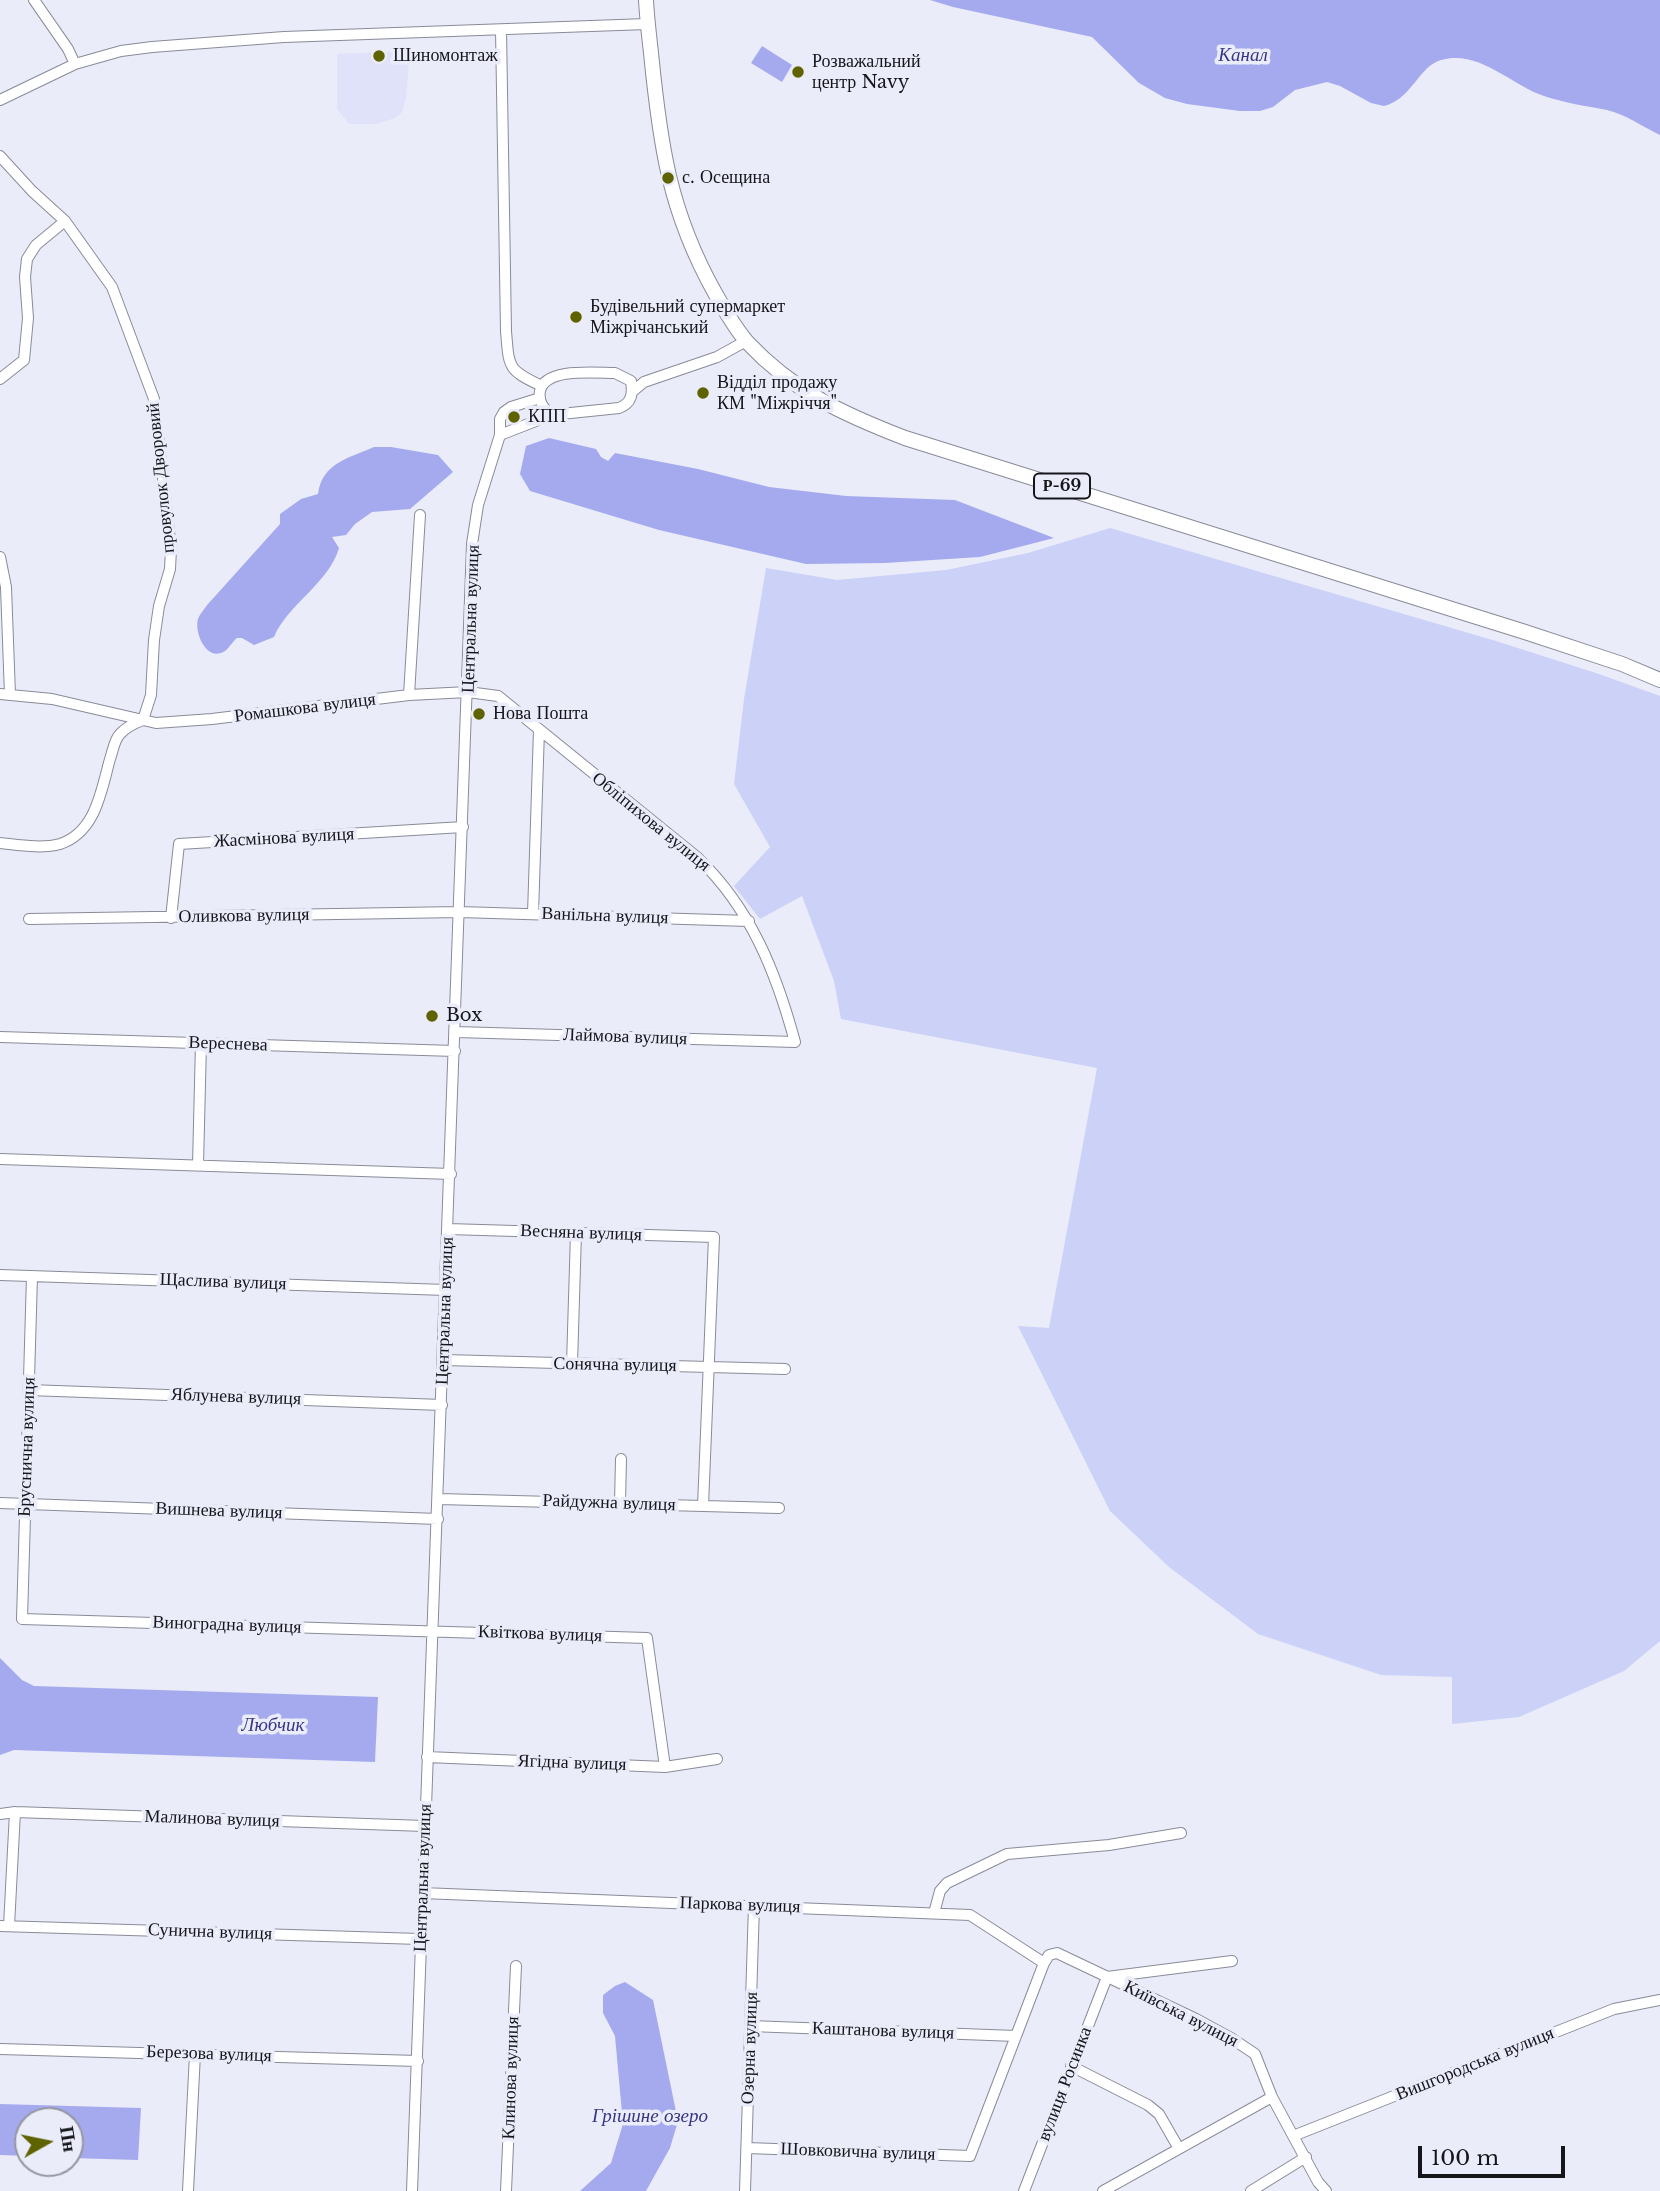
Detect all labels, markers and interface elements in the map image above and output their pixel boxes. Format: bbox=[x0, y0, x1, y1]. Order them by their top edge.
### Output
place label: Шиномонтаж bbox=[393, 45, 498, 67]
water label: Канал bbox=[1218, 45, 1268, 67]
marker: Шиномонтаж bbox=[371, 48, 387, 64]
place label: Розважальний центр Navy bbox=[812, 51, 921, 94]
marker: Розважальний центр Navy bbox=[790, 64, 806, 80]
place label: с. Осещина bbox=[682, 167, 770, 189]
marker: с. Осещина bbox=[660, 170, 676, 186]
place label: Будівельний супермаркет Міжрічанський bbox=[590, 296, 785, 338]
marker: Будівельний супермаркет Міжрічанський bbox=[568, 309, 584, 325]
place label: Відділ продажу КМ "Міжріччя" bbox=[717, 372, 837, 414]
marker: Відділ продажу КМ "Міжріччя" bbox=[695, 385, 711, 401]
street label: провулок Дворовий bbox=[142, 402, 180, 554]
place label: КПП bbox=[528, 406, 566, 428]
marker: КПП bbox=[506, 409, 522, 425]
road number: Р-69 bbox=[1034, 474, 1090, 499]
street label: Центральна вулиця bbox=[458, 544, 484, 694]
street label: Ромашкова вулиця bbox=[233, 689, 377, 727]
place label: Нова Пошта bbox=[493, 703, 588, 725]
marker: Нова Пошта bbox=[471, 706, 487, 722]
street label: Обліпихова вулиця bbox=[587, 768, 715, 876]
street label: Жасмінова вулиця bbox=[213, 824, 355, 852]
street label: Ванільна вулиця bbox=[541, 903, 669, 929]
street label: Оливкова вулиця bbox=[178, 904, 310, 928]
place label: Box bbox=[446, 1005, 482, 1027]
marker: Box bbox=[424, 1008, 440, 1024]
street label: Лаймова вулиця bbox=[563, 1024, 687, 1050]
street label: Вереснева bbox=[188, 1032, 268, 1056]
street label: Весняна вулиця bbox=[520, 1220, 642, 1246]
street label: Центральна вулиця bbox=[432, 1236, 458, 1386]
street label: Щаслива вулиця bbox=[159, 1269, 287, 1295]
street label: Сонячна вулиця bbox=[553, 1353, 677, 1377]
street label: Бруснична вулиця bbox=[14, 1377, 40, 1517]
street label: Яблунева вулиця bbox=[170, 1384, 302, 1410]
street label: Райдужна вулиця bbox=[542, 1490, 676, 1516]
street label: Вишнева вулиця bbox=[155, 1498, 283, 1524]
street label: Виноградна вулиця bbox=[152, 1612, 302, 1638]
street label: Квіткова вулиця bbox=[478, 1621, 602, 1647]
water label: Любчик bbox=[242, 1715, 304, 1737]
street label: Ягідна вулиця bbox=[517, 1750, 627, 1776]
street label: Центральна вулиця bbox=[410, 1803, 436, 1953]
street label: Малинова вулиця bbox=[144, 1806, 280, 1832]
street label: Паркова вулиця bbox=[679, 1892, 801, 1918]
street label: Сунична вулиця bbox=[148, 1919, 272, 1945]
street label: Київська вулиця bbox=[1120, 1976, 1242, 2052]
street label: Озерна вулиця bbox=[737, 1991, 763, 2105]
street label: Клинова вулиця bbox=[498, 2016, 524, 2140]
street label: Каштанова вулиця bbox=[811, 2018, 955, 2044]
street label: Вишгородська вулиця bbox=[1393, 2022, 1557, 2106]
street label: вулиця Росинка bbox=[1033, 2024, 1097, 2144]
street label: Березова вулиця bbox=[146, 2041, 272, 2067]
water label: Грішине озеро bbox=[592, 2106, 708, 2128]
north arrow bbox=[14, 2107, 84, 2177]
text: Пн bbox=[55, 2124, 82, 2153]
scale bar bbox=[1422, 2132, 1569, 2176]
street label: Шовковична вулиця bbox=[780, 2139, 936, 2165]
text: 100 m bbox=[1431, 2145, 1499, 2171]

